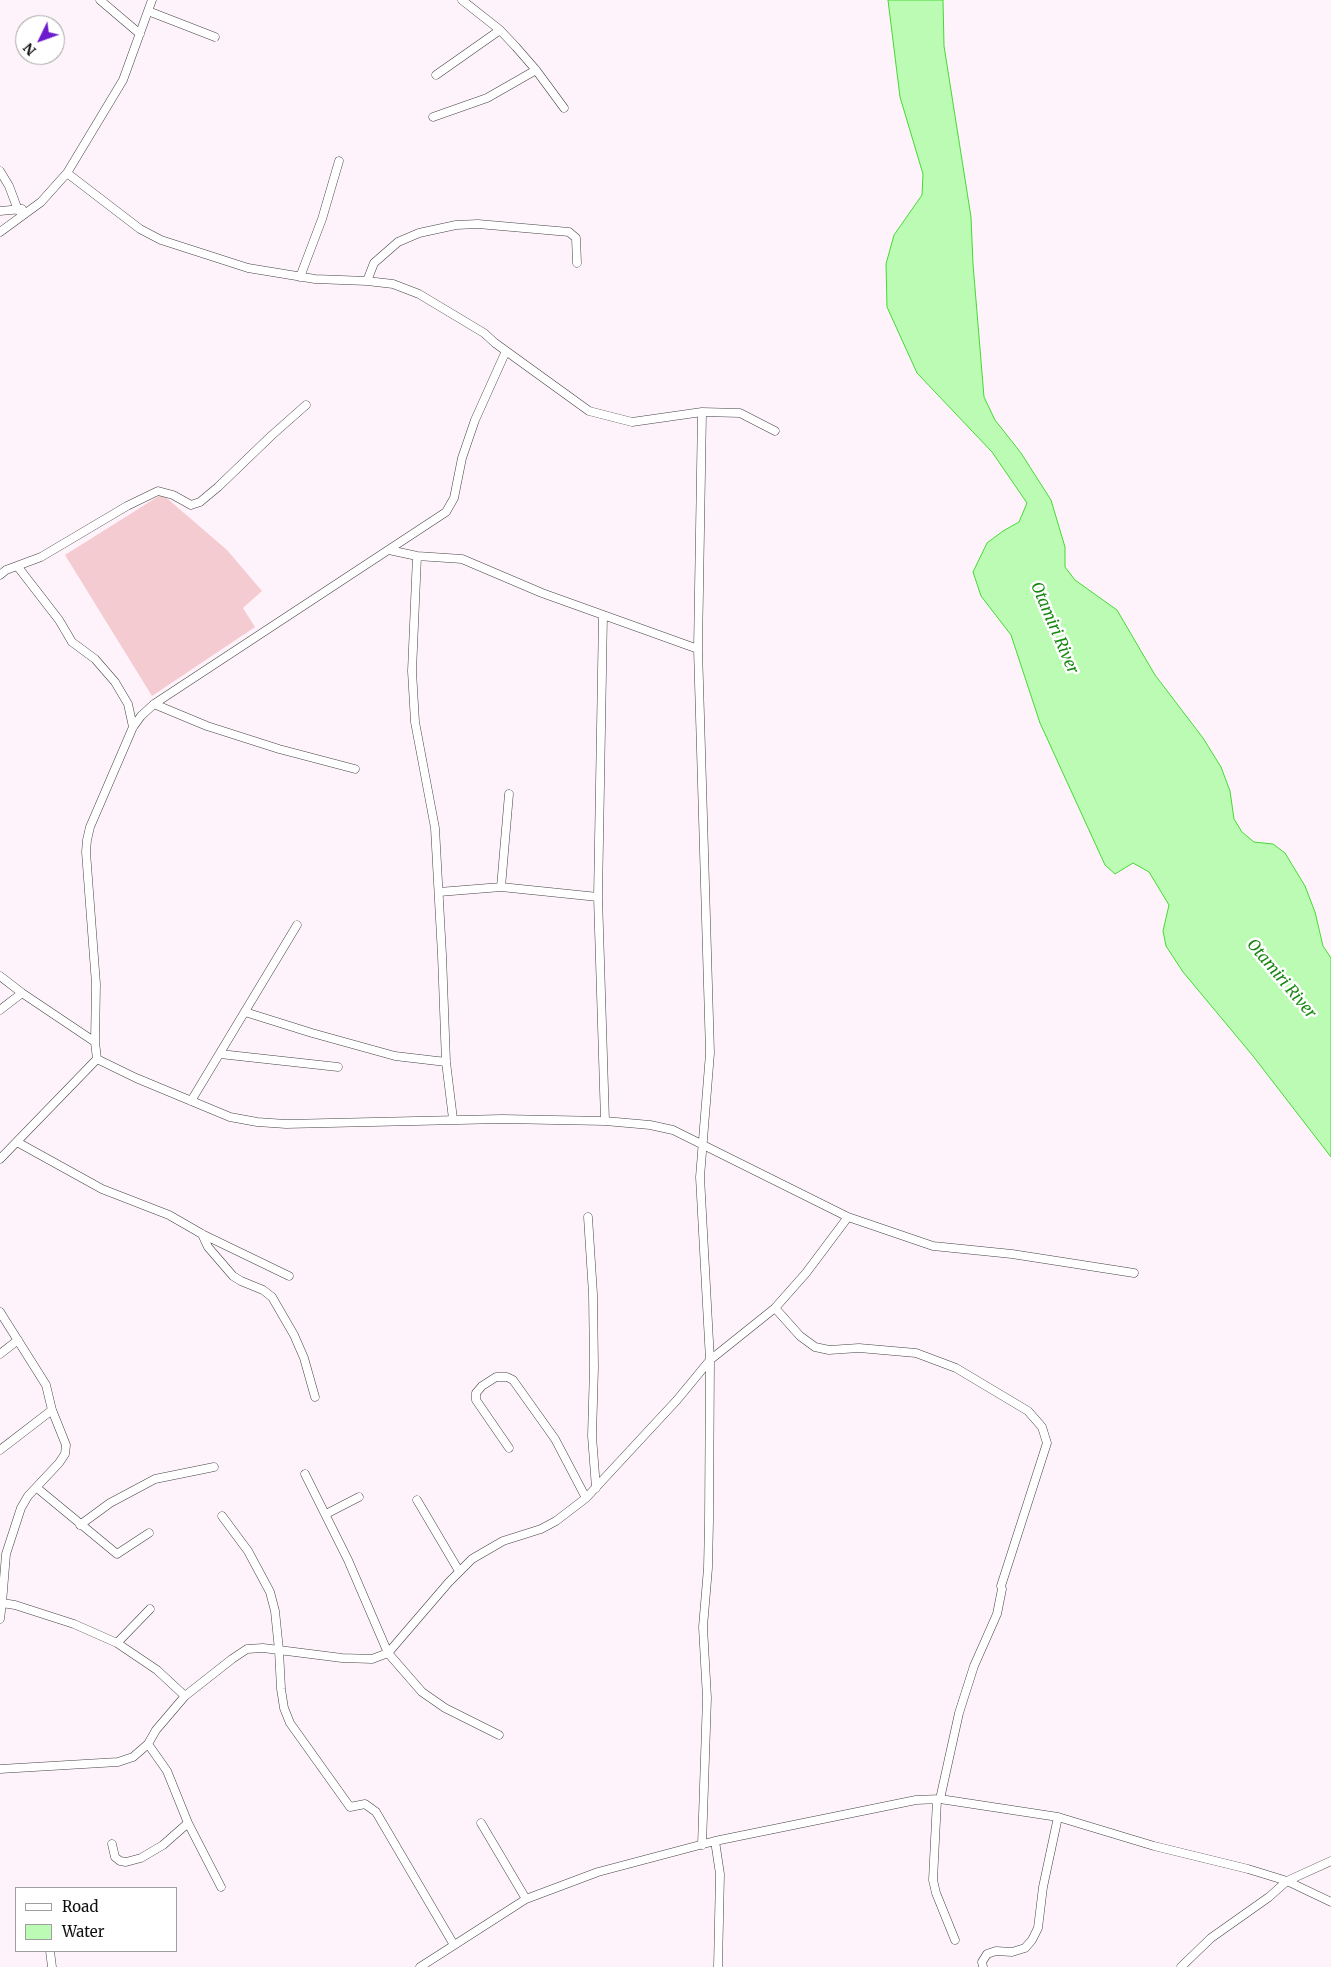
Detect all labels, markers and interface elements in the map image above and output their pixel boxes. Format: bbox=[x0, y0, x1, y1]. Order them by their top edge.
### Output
north arrow bbox=[15, 15, 65, 65]
text: N bbox=[19, 39, 40, 60]
water label: Otamiri River bbox=[1026, 579, 1082, 677]
water label: Otamiri River bbox=[1242, 935, 1320, 1023]
legend bbox=[15, 1887, 178, 1952]
text: Road bbox=[62, 1897, 98, 1916]
text: Water bbox=[62, 1922, 104, 1941]

